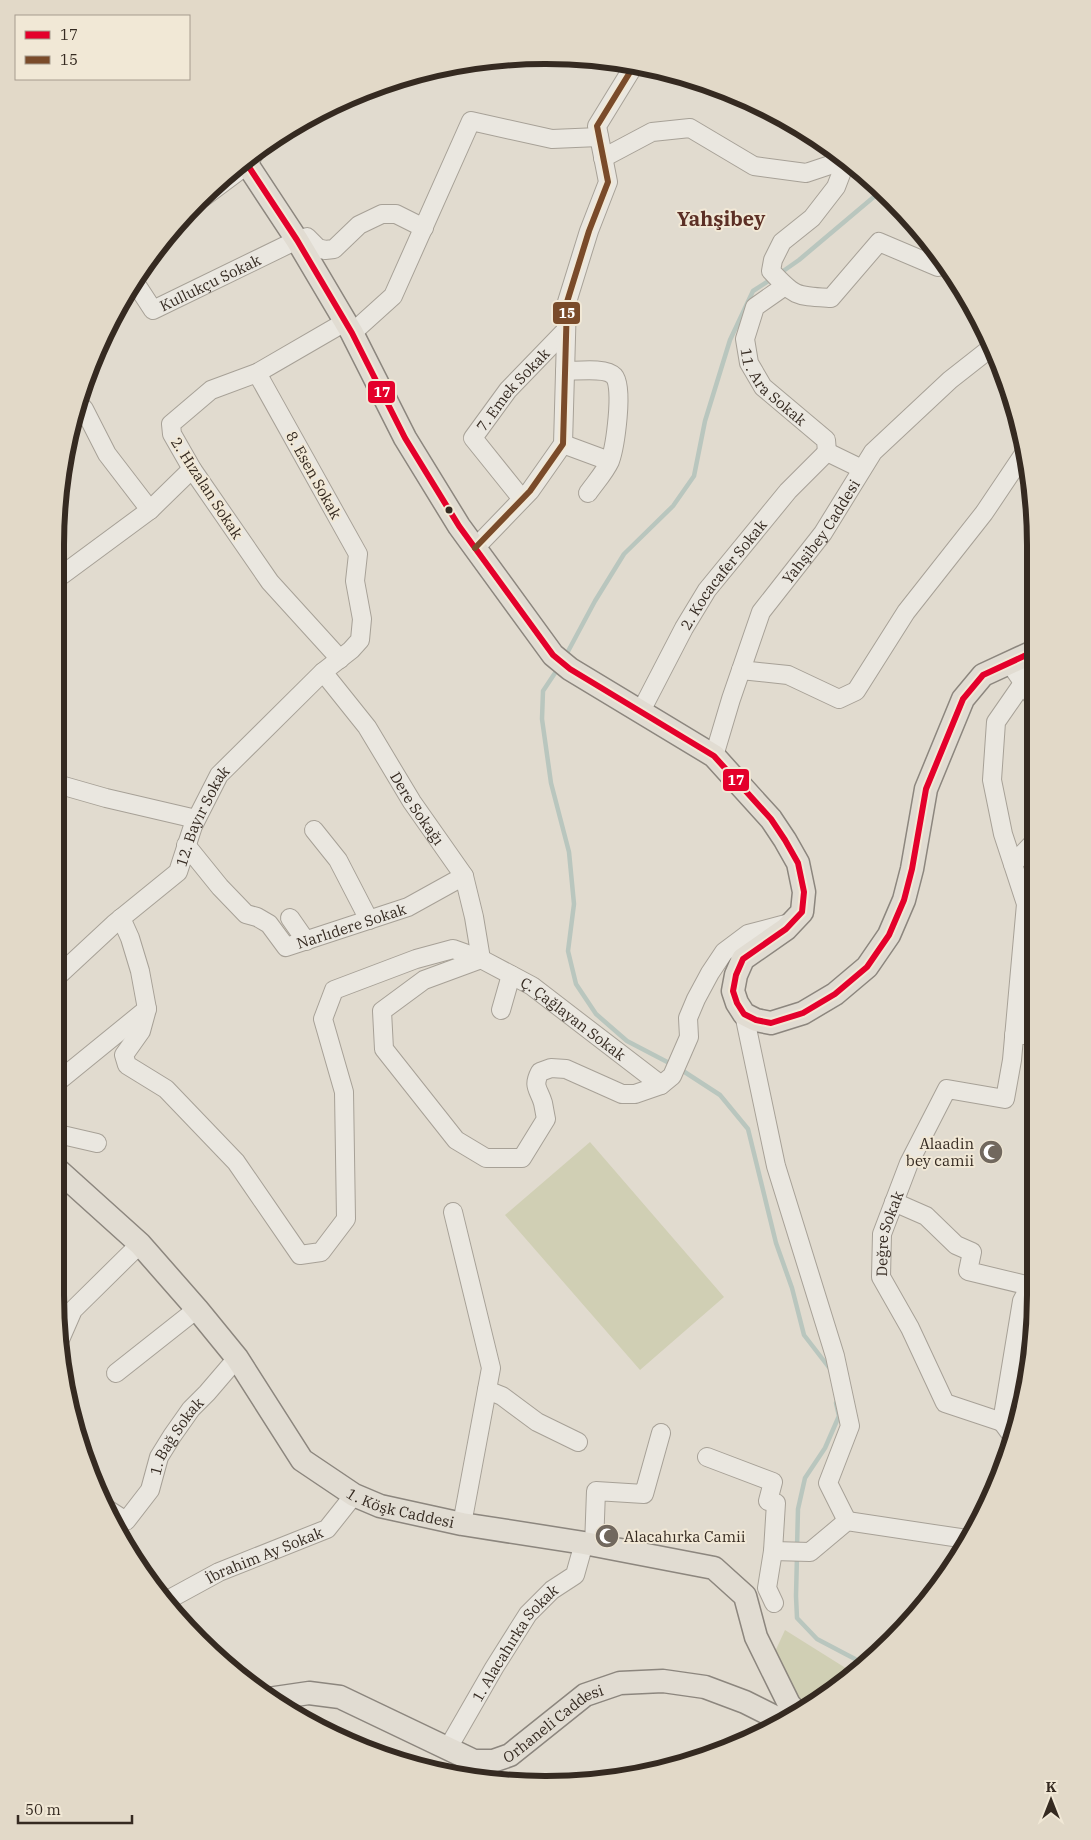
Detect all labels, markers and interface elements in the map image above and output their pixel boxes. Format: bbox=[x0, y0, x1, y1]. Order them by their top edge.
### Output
legend bbox=[15, 15, 190, 80]
text: 17 bbox=[60, 25, 78, 44]
text: 15 bbox=[60, 50, 78, 69]
district label: Yahşibey bbox=[677, 205, 766, 232]
street label: Kullukçu Sokak bbox=[156, 250, 264, 315]
line badge: 15 bbox=[552, 301, 581, 325]
text: 15 bbox=[559, 304, 575, 322]
street label: 7. Emek Sokak bbox=[472, 344, 553, 435]
street label: 11. Ara Sokak bbox=[737, 347, 811, 429]
line badge: 17 bbox=[367, 380, 396, 404]
text: 17 bbox=[374, 383, 390, 401]
street label: 8. Esen Sokak bbox=[282, 428, 346, 522]
street label: 2. Hızalan Sokak bbox=[167, 434, 247, 543]
street label: Yahşibey Caddesi bbox=[778, 475, 864, 587]
unlabelled marker bbox=[444, 505, 454, 515]
street label: 2. Kocacafer Sokak bbox=[676, 515, 771, 633]
street label: 12. Bayır Sokak bbox=[171, 761, 233, 869]
street label: Dere Sokağı bbox=[386, 768, 449, 849]
line badge: 17 bbox=[722, 768, 750, 792]
text: 17 bbox=[728, 771, 744, 789]
street label: Narlıdere Sokak bbox=[294, 899, 409, 952]
street label: Ç. Çağlayan Sokak bbox=[518, 972, 630, 1064]
place label: Alaadin bey camii bbox=[906, 1134, 974, 1170]
mosque icon: Alaadin bey camii bbox=[978, 1139, 1004, 1165]
street label: Değre Sokak bbox=[872, 1188, 907, 1277]
street label: 1. Bağ Sokak bbox=[145, 1393, 207, 1477]
street label: 1. Köşk Caddesi bbox=[343, 1483, 456, 1532]
street label: İbrahim Ay Sokak bbox=[202, 1522, 326, 1587]
mosque icon: Alacahırka Camii bbox=[594, 1523, 620, 1549]
place label: Alacahırka Camii bbox=[624, 1527, 746, 1546]
street label: 1. Alacahırka Sokak bbox=[467, 1579, 561, 1705]
street label: Orhaneli Caddesi bbox=[500, 1680, 606, 1766]
north arrow bbox=[1026, 1775, 1076, 1825]
text: K bbox=[1046, 1778, 1057, 1796]
scale bar bbox=[18, 1792, 131, 1824]
text: 50 m bbox=[25, 1800, 61, 1819]

